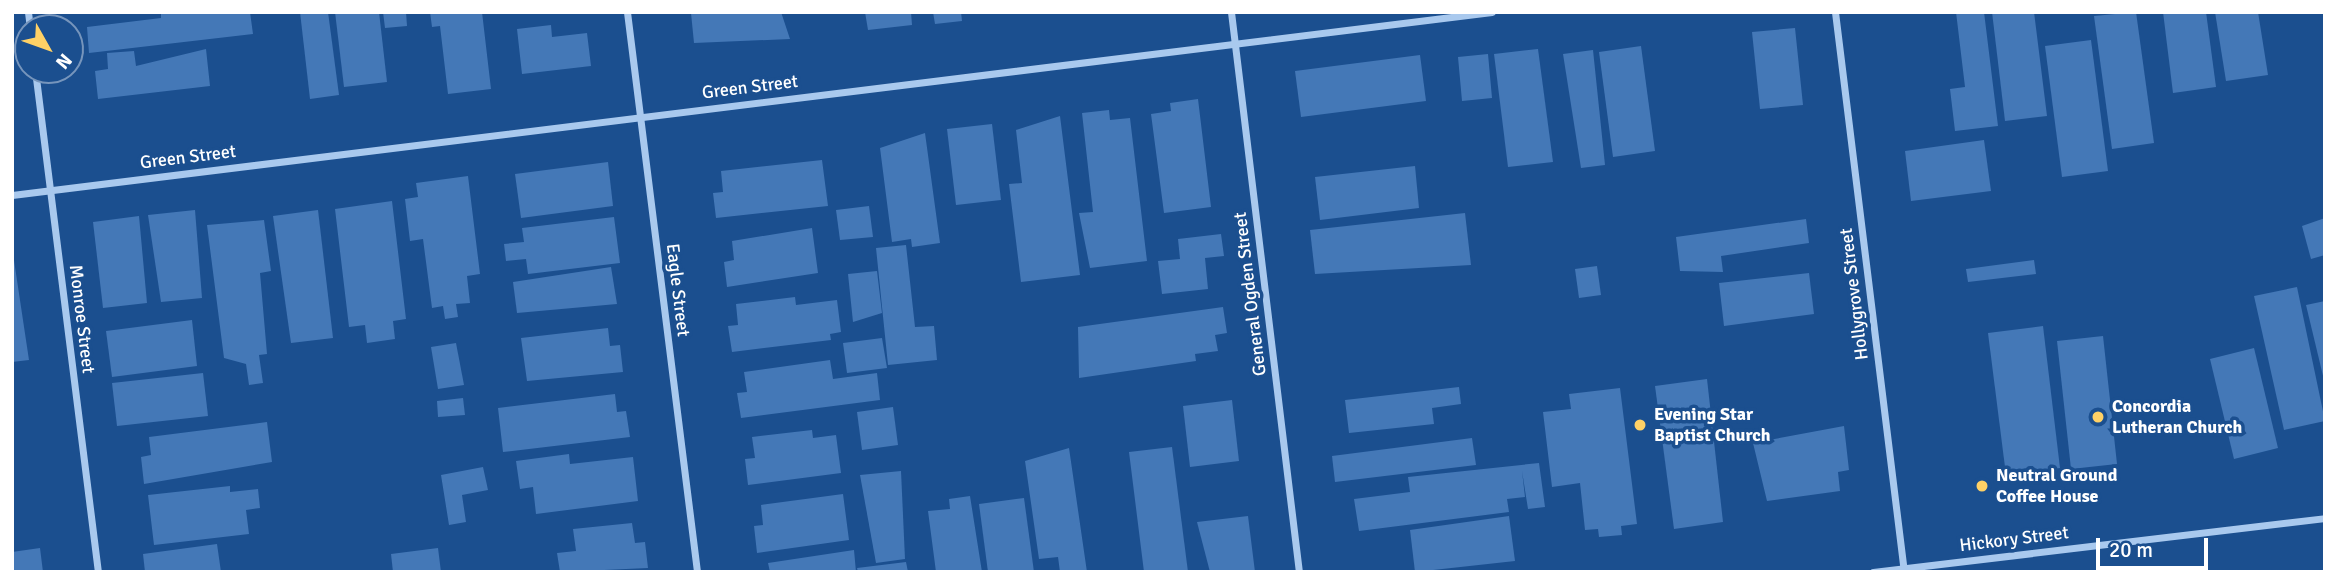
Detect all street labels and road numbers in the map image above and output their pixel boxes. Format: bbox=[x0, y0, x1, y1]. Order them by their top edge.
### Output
street label: Green Street bbox=[701, 70, 799, 104]
street label: Green Street bbox=[139, 140, 237, 174]
street label: General Ogden Street bbox=[1229, 211, 1271, 377]
street label: Hollygrove Street bbox=[1835, 227, 1873, 361]
street label: Eagle Street bbox=[662, 242, 694, 338]
street label: Monroe Street bbox=[65, 263, 99, 375]
street label: Hickory Street bbox=[1958, 522, 2070, 556]

